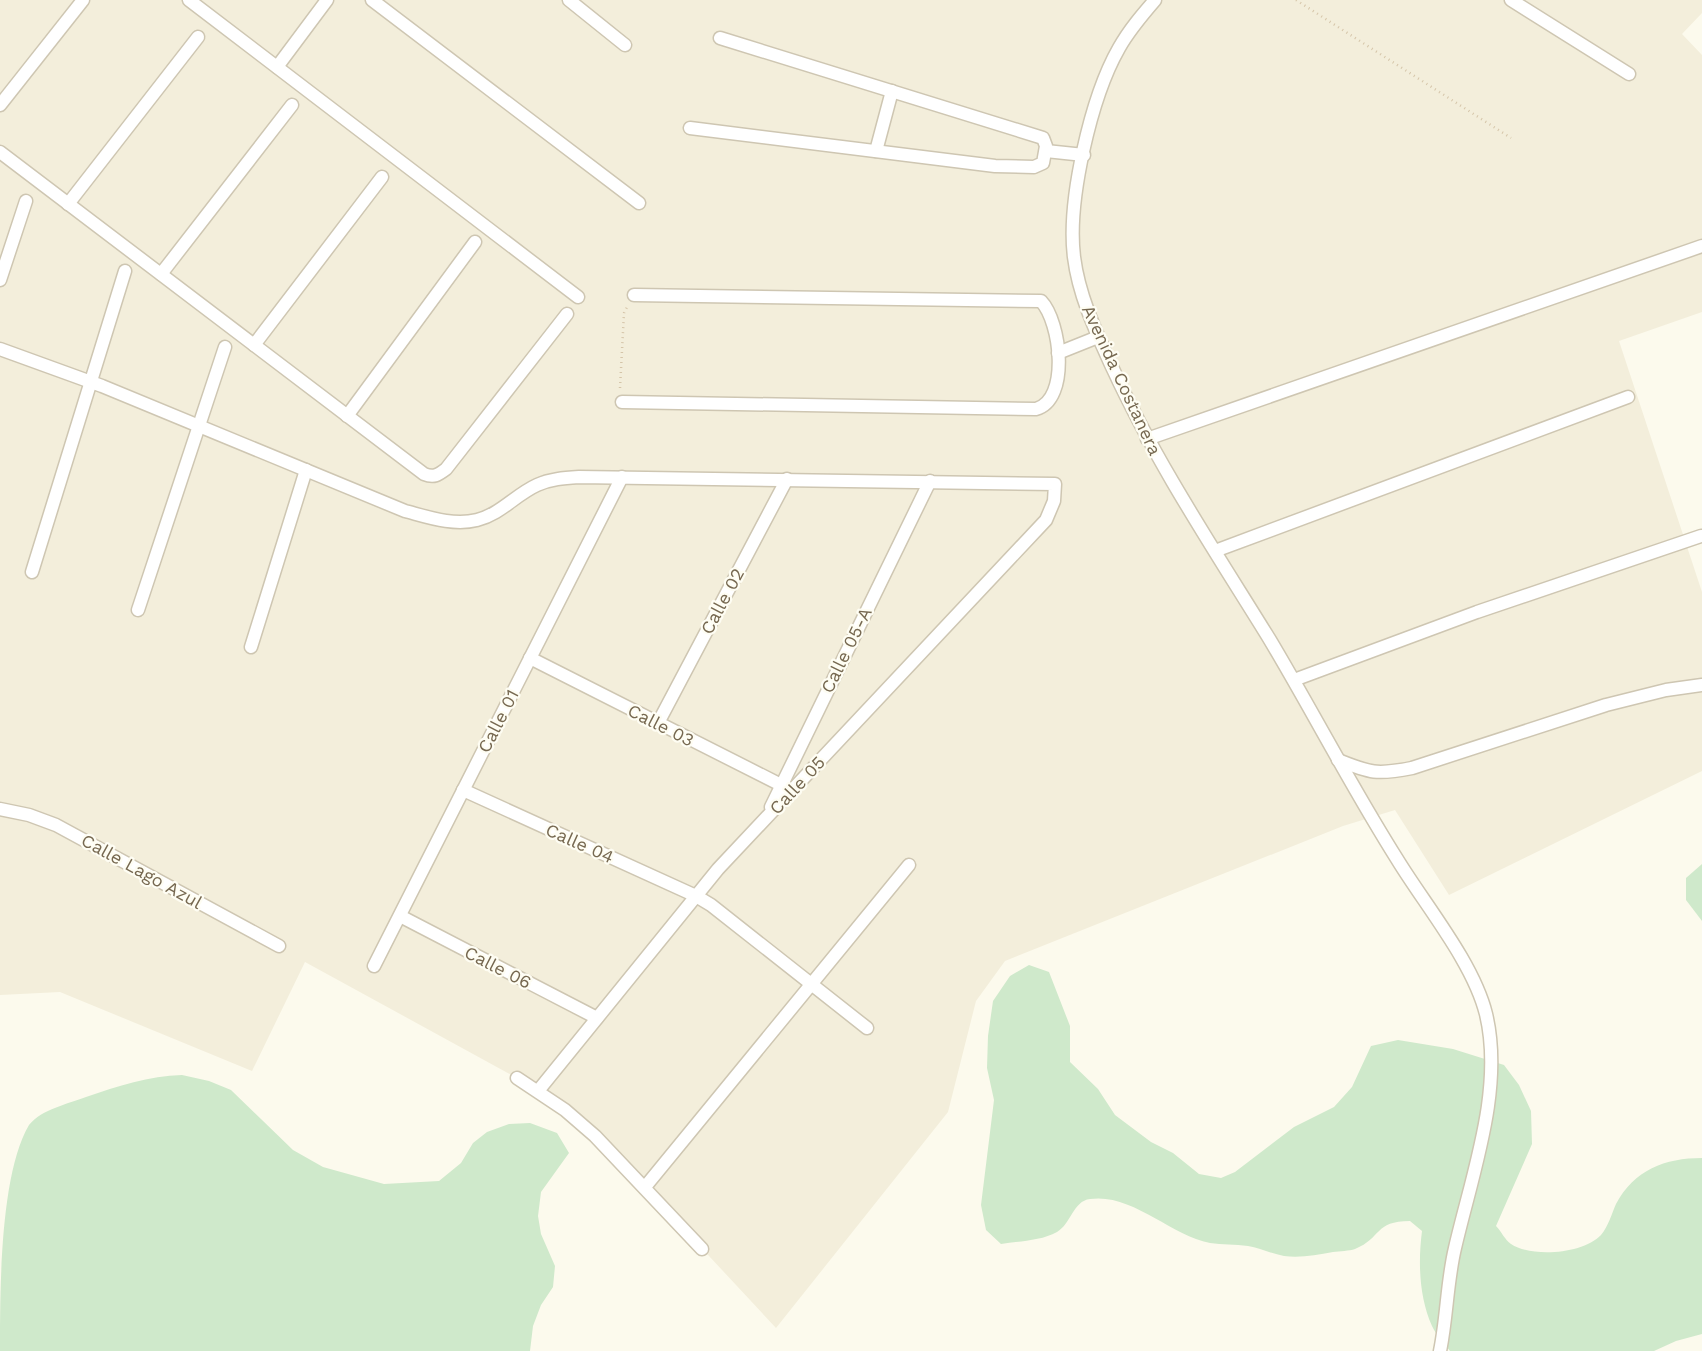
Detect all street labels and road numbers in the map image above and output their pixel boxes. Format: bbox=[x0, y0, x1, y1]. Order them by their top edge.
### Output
street label: Avenida Costanera bbox=[1078, 302, 1166, 458]
street label: Calle 02 bbox=[696, 564, 748, 638]
street label: Calle 05-A bbox=[816, 604, 876, 696]
street label: Calle 01 bbox=[473, 686, 523, 756]
street label: Calle 03 bbox=[624, 699, 698, 751]
street label: Calle 05 bbox=[765, 752, 829, 818]
street label: Calle 04 bbox=[543, 819, 617, 867]
street label: Calle Lago Azul bbox=[78, 829, 207, 913]
street label: Calle 06 bbox=[461, 941, 535, 993]

